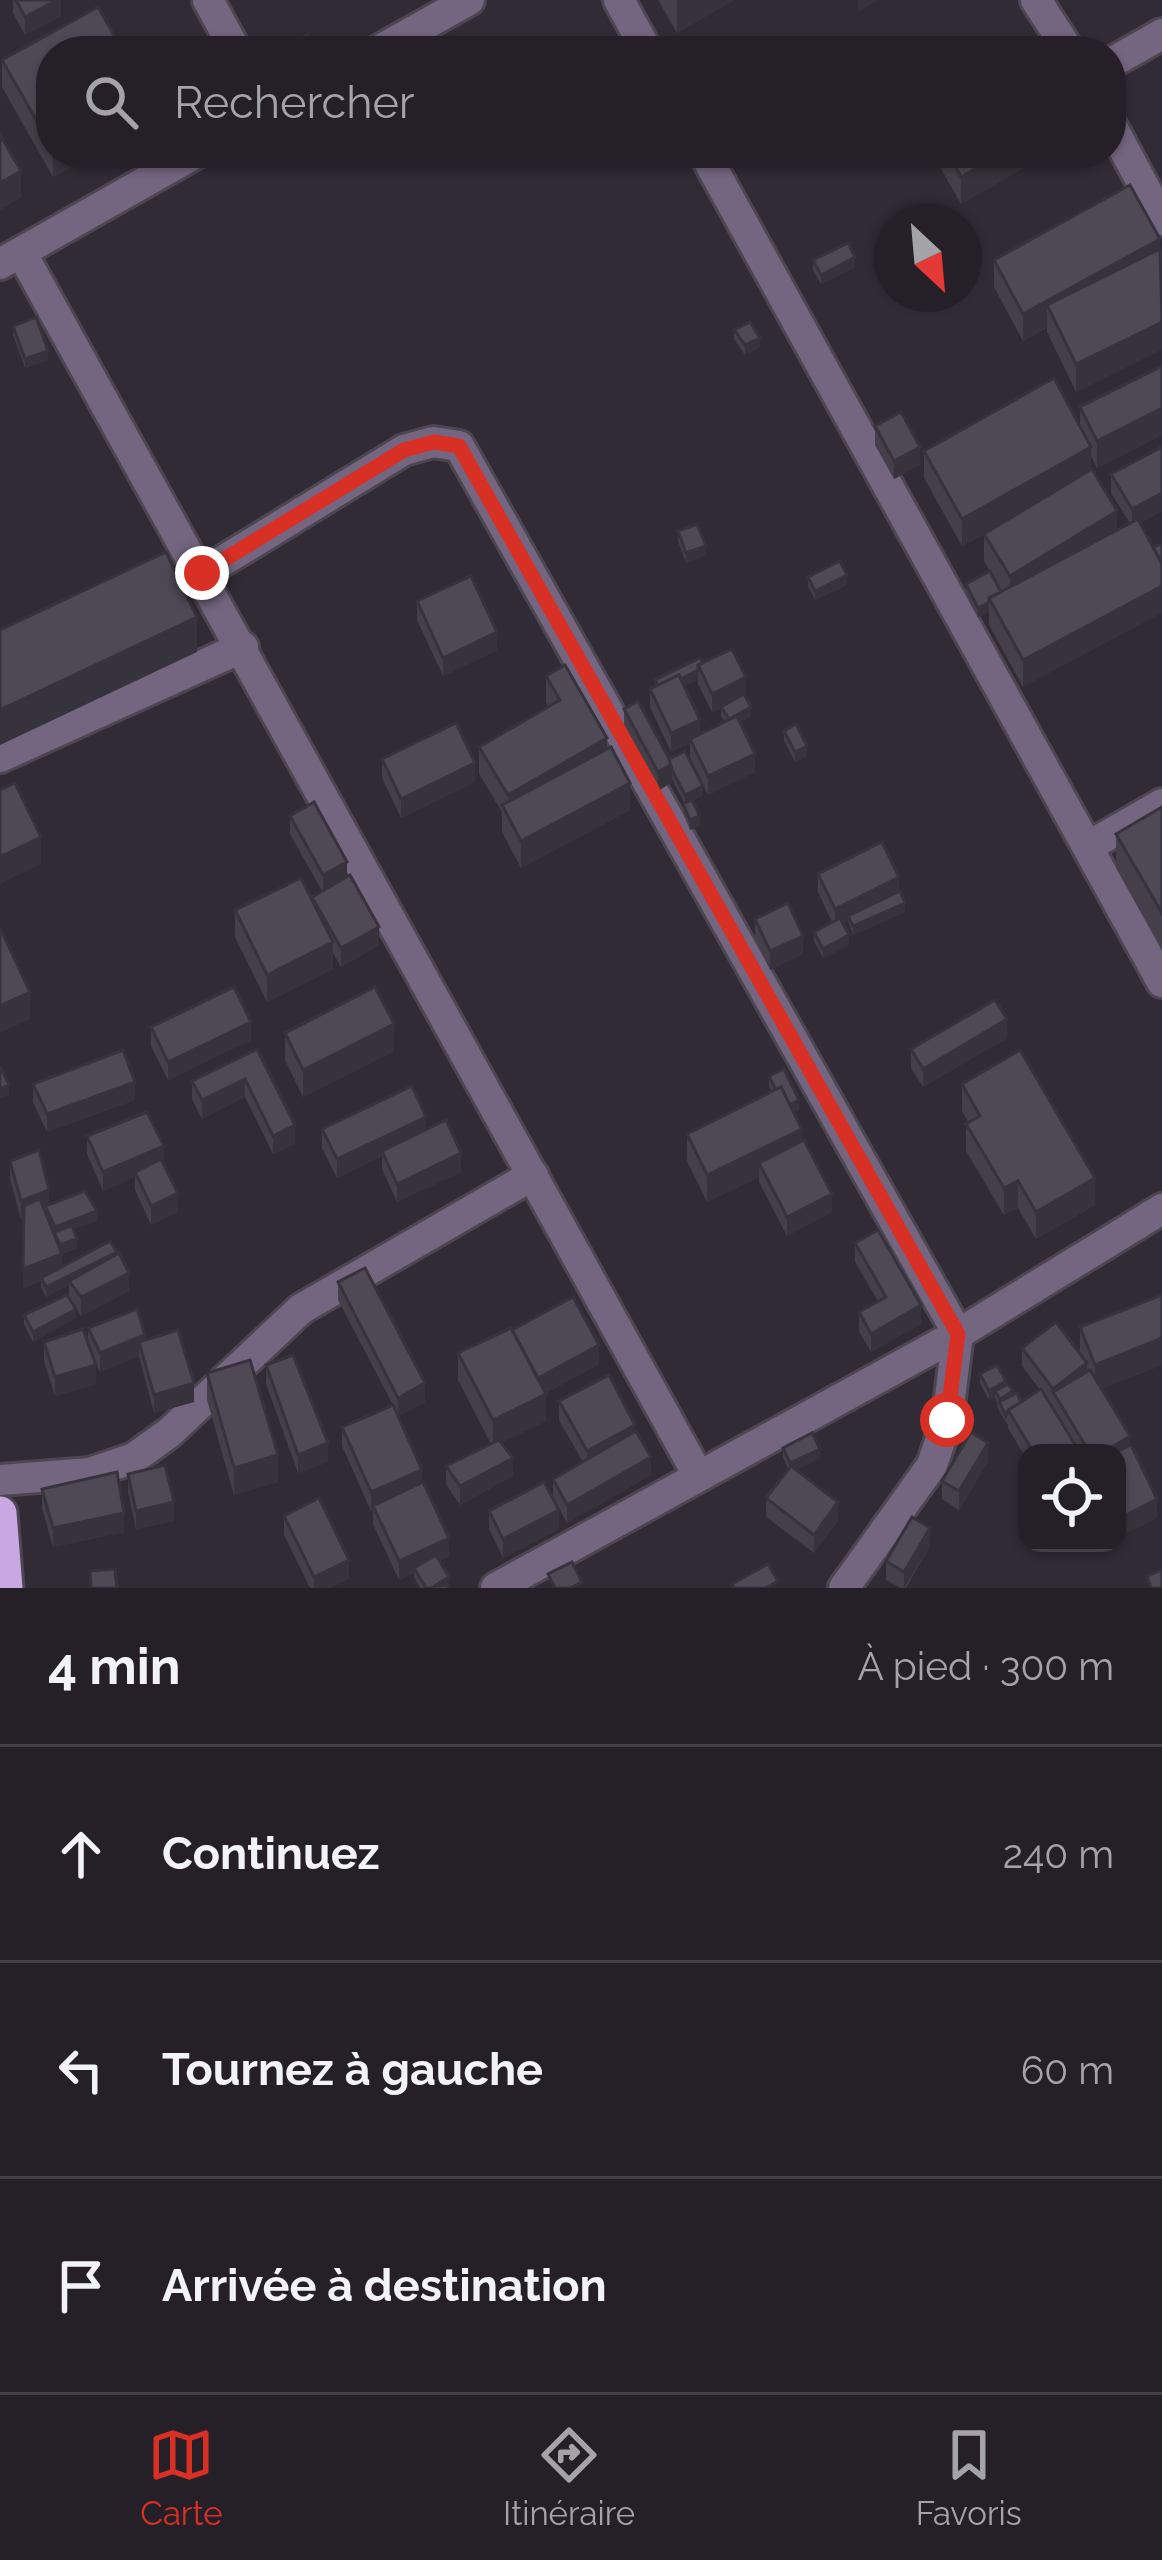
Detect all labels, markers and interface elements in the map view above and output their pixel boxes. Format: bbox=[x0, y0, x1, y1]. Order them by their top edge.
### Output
search box bbox=[36, 36, 1126, 168]
icon: search bbox=[78, 69, 144, 135]
text: Rechercher bbox=[174, 76, 415, 129]
north arrow bbox=[874, 204, 982, 312]
route end bbox=[175, 546, 229, 600]
route start bbox=[920, 1393, 974, 1447]
map controls bbox=[1018, 1444, 1126, 1552]
button: locate bbox=[1018, 1444, 1126, 1552]
text: 4 min bbox=[48, 1636, 181, 1696]
text: À pied · 300 m bbox=[858, 1643, 1114, 1689]
icon: ahead bbox=[48, 1821, 114, 1887]
text: Continuez bbox=[162, 1827, 380, 1880]
text: 240 m bbox=[1003, 1831, 1114, 1877]
icon: left bbox=[48, 2037, 114, 2103]
text: Tournez à gauche bbox=[162, 2043, 543, 2096]
text: 60 m bbox=[1021, 2047, 1114, 2093]
icon: arrive bbox=[48, 2253, 114, 2319]
text: Arrivée à destination bbox=[162, 2259, 607, 2312]
tab: Carte bbox=[140, 2422, 223, 2533]
tab: Itinéraire bbox=[503, 2422, 635, 2533]
tab: Favoris bbox=[916, 2422, 1022, 2533]

